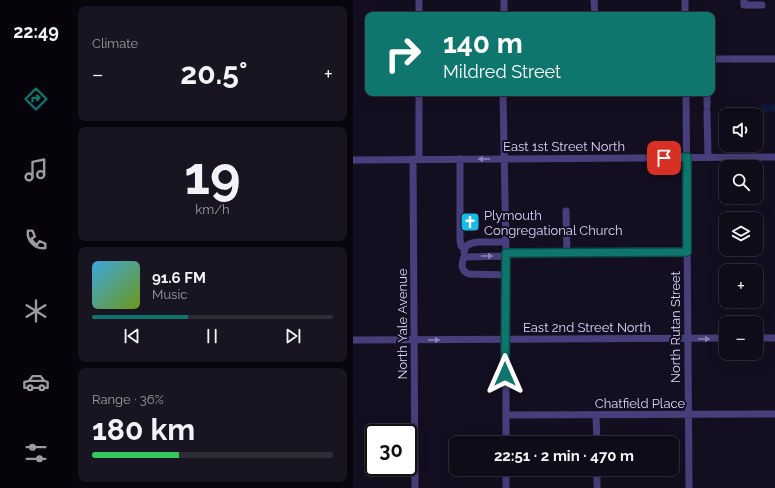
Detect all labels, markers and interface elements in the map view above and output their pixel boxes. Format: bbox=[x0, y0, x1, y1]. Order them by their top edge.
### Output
text: 22:49 bbox=[13, 21, 59, 42]
text: 140 m bbox=[443, 27, 523, 60]
icon: right bbox=[377, 28, 429, 80]
text: Climate bbox=[92, 36, 138, 51]
text: 20.5° bbox=[180, 56, 247, 91]
text: − bbox=[92, 61, 104, 87]
text: + bbox=[324, 61, 333, 87]
text: Mildred Street bbox=[443, 61, 561, 82]
icon: directions bbox=[22, 85, 50, 113]
map controls bbox=[719, 108, 763, 360]
button: sound bbox=[719, 108, 763, 152]
street label: East 1st Street North bbox=[503, 139, 625, 154]
pin bbox=[647, 141, 681, 175]
text: 19 bbox=[184, 145, 241, 206]
icon: arrive bbox=[653, 147, 675, 169]
icon: music bbox=[22, 156, 50, 184]
one-way arrow bbox=[477, 156, 490, 162]
button: search bbox=[719, 160, 763, 204]
text: km/h bbox=[195, 202, 230, 217]
place label: Plymouth Congregational Church bbox=[484, 208, 623, 238]
church icon: Plymouth Congregational Church bbox=[459, 211, 481, 233]
button: layers bbox=[719, 212, 763, 256]
icon: phone bbox=[22, 226, 50, 254]
one-way arrow bbox=[481, 253, 494, 259]
button: + bbox=[719, 264, 763, 308]
street label: North Yale Avenue bbox=[395, 268, 410, 380]
text: 91.6 FM bbox=[152, 269, 206, 287]
street label: North Rutan Street bbox=[668, 270, 683, 383]
text: Music bbox=[152, 287, 187, 302]
icon: climate bbox=[22, 297, 50, 325]
button: − bbox=[719, 316, 763, 360]
street label: East 2nd Street North bbox=[523, 320, 651, 335]
icon: previous bbox=[121, 325, 143, 347]
icon: pause bbox=[201, 325, 223, 347]
icon: next bbox=[282, 325, 304, 347]
one-way arrow bbox=[698, 336, 711, 342]
one-way arrow bbox=[428, 337, 441, 343]
position arrow bbox=[484, 353, 526, 395]
icon: car bbox=[22, 368, 50, 396]
text: Range · 36% bbox=[92, 392, 164, 407]
street label: Chatfield Place bbox=[595, 396, 686, 411]
text: 180 km bbox=[92, 412, 195, 447]
speed limit sign: 30 bbox=[365, 424, 417, 476]
icon: filters bbox=[22, 439, 50, 467]
text: 22:51 · 2 min · 470 m bbox=[494, 447, 634, 465]

